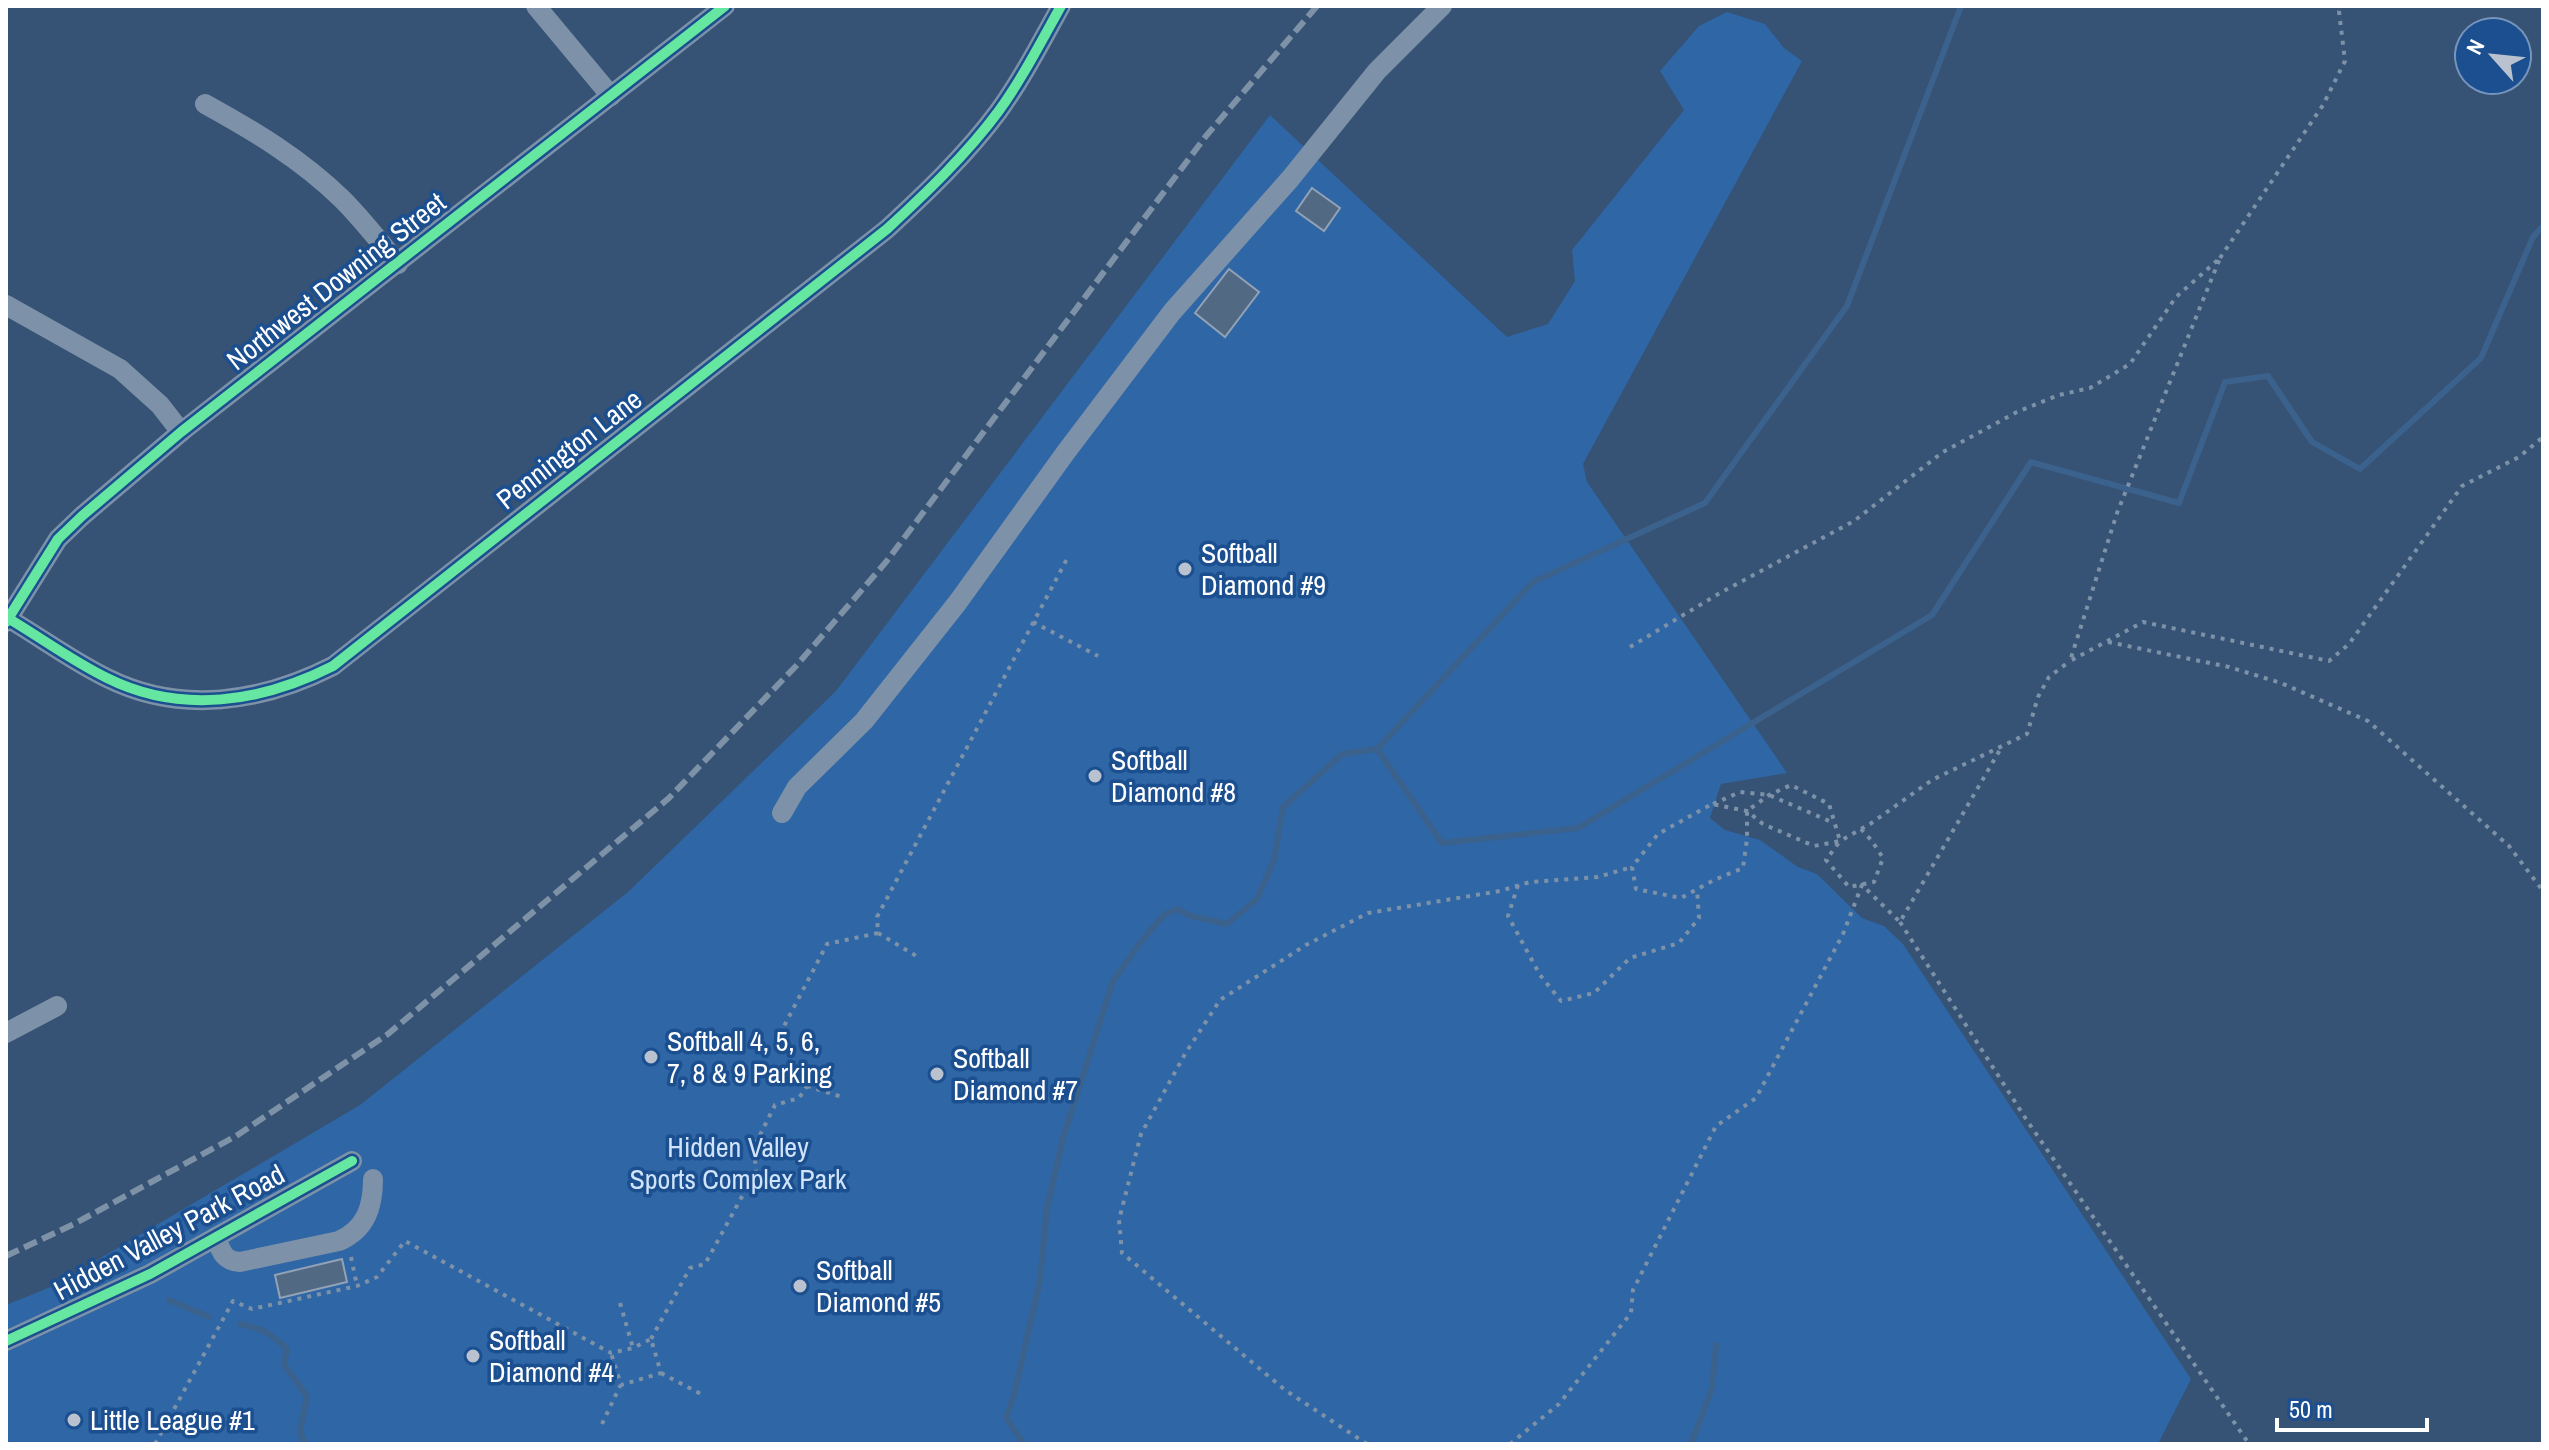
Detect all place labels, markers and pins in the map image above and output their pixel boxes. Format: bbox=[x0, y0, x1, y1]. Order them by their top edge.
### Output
place label: Softball Diamond #9 bbox=[1201, 534, 1326, 604]
marker: Softball Diamond #9 bbox=[1176, 560, 1194, 578]
place label: Softball Diamond #8 bbox=[1111, 741, 1236, 811]
marker: Softball Diamond #8 bbox=[1086, 767, 1104, 785]
place label: Softball 4, 5, 6, 7, 8 & 9 Parking bbox=[667, 1022, 832, 1092]
place label: Softball Diamond #7 bbox=[953, 1039, 1078, 1109]
marker: Softball 4, 5, 6, 7, 8 & 9 Parking bbox=[642, 1048, 660, 1066]
marker: Softball Diamond #7 bbox=[928, 1065, 946, 1083]
place label: Softball Diamond #5 bbox=[816, 1251, 941, 1321]
marker: Softball Diamond #5 bbox=[791, 1277, 809, 1295]
place label: Softball Diamond #4 bbox=[489, 1321, 614, 1391]
marker: Softball Diamond #4 bbox=[464, 1347, 482, 1365]
place label: Little League #1 bbox=[90, 1401, 255, 1439]
marker: Little League #1 bbox=[65, 1411, 83, 1429]

